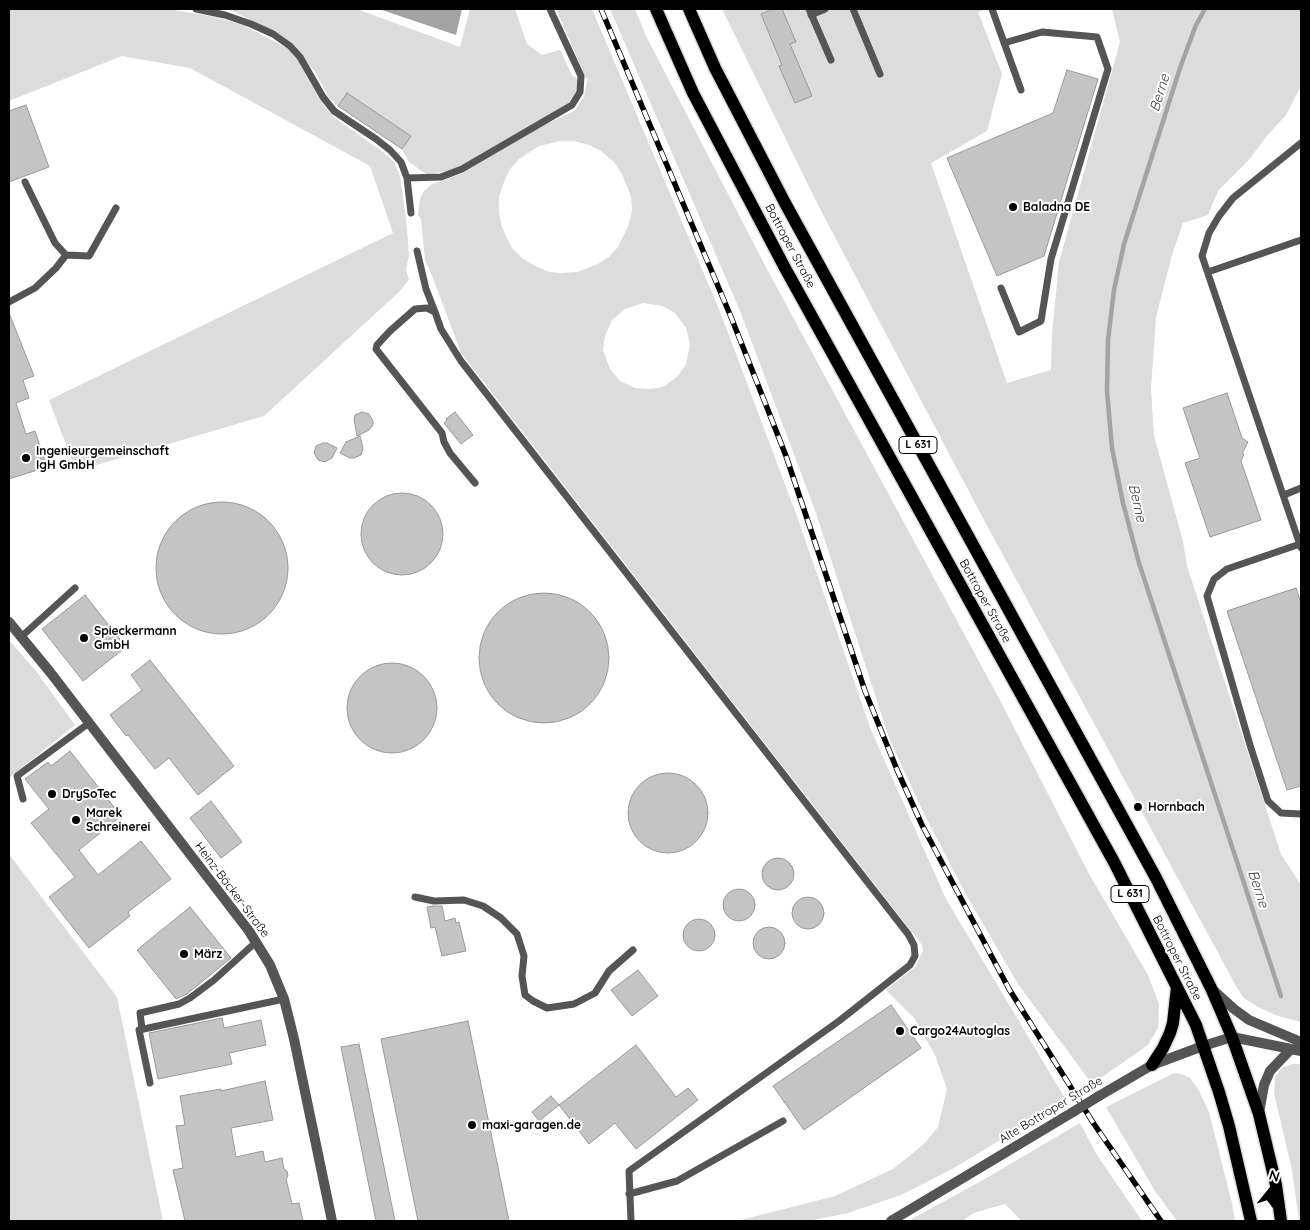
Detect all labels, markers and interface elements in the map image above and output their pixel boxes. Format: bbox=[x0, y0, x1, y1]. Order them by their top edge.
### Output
water label: Berne bbox=[1146, 72, 1174, 114]
place label: Baladna DE bbox=[1023, 200, 1090, 214]
street label: Bottroper Straße bbox=[762, 201, 818, 291]
marker: Baladna DE bbox=[1007, 201, 1019, 213]
road number: L 631 bbox=[899, 436, 937, 454]
place label: Ingenieurgemeinschaft IgH GmbH bbox=[36, 444, 169, 472]
marker: Ingenieurgemeinschaft IgH GmbH bbox=[20, 452, 32, 464]
water label: Berne bbox=[1124, 482, 1150, 524]
street label: Bottroper Straße bbox=[956, 557, 1014, 645]
place label: Spieckermann GmbH bbox=[94, 624, 177, 652]
marker: Spieckermann GmbH bbox=[78, 632, 90, 644]
place label: DrySoTec bbox=[62, 787, 116, 801]
marker: DrySoTec bbox=[46, 788, 58, 800]
place label: Hornbach bbox=[1148, 800, 1205, 814]
marker: Hornbach bbox=[1132, 801, 1144, 813]
place label: Marek Schreinerei bbox=[86, 806, 150, 834]
marker: Marek Schreinerei bbox=[70, 814, 82, 826]
street label: Heinz-Bäcker-Straße bbox=[191, 840, 273, 940]
water label: Berne bbox=[1244, 868, 1272, 910]
road number: L 631 bbox=[1111, 886, 1149, 902]
street label: Bottroper Straße bbox=[1149, 913, 1205, 1003]
place label: März bbox=[194, 947, 222, 961]
marker: März bbox=[178, 948, 190, 960]
place label: Cargo24Autoglas bbox=[910, 1024, 1010, 1038]
marker: Cargo24Autoglas bbox=[894, 1025, 906, 1037]
street label: Alte Bottroper Straße bbox=[997, 1073, 1105, 1147]
place label: maxi-garagen.de bbox=[482, 1118, 581, 1132]
marker: maxi-garagen.de bbox=[466, 1119, 478, 1131]
north arrow bbox=[1245, 1165, 1295, 1215]
text: N bbox=[1267, 1166, 1282, 1186]

